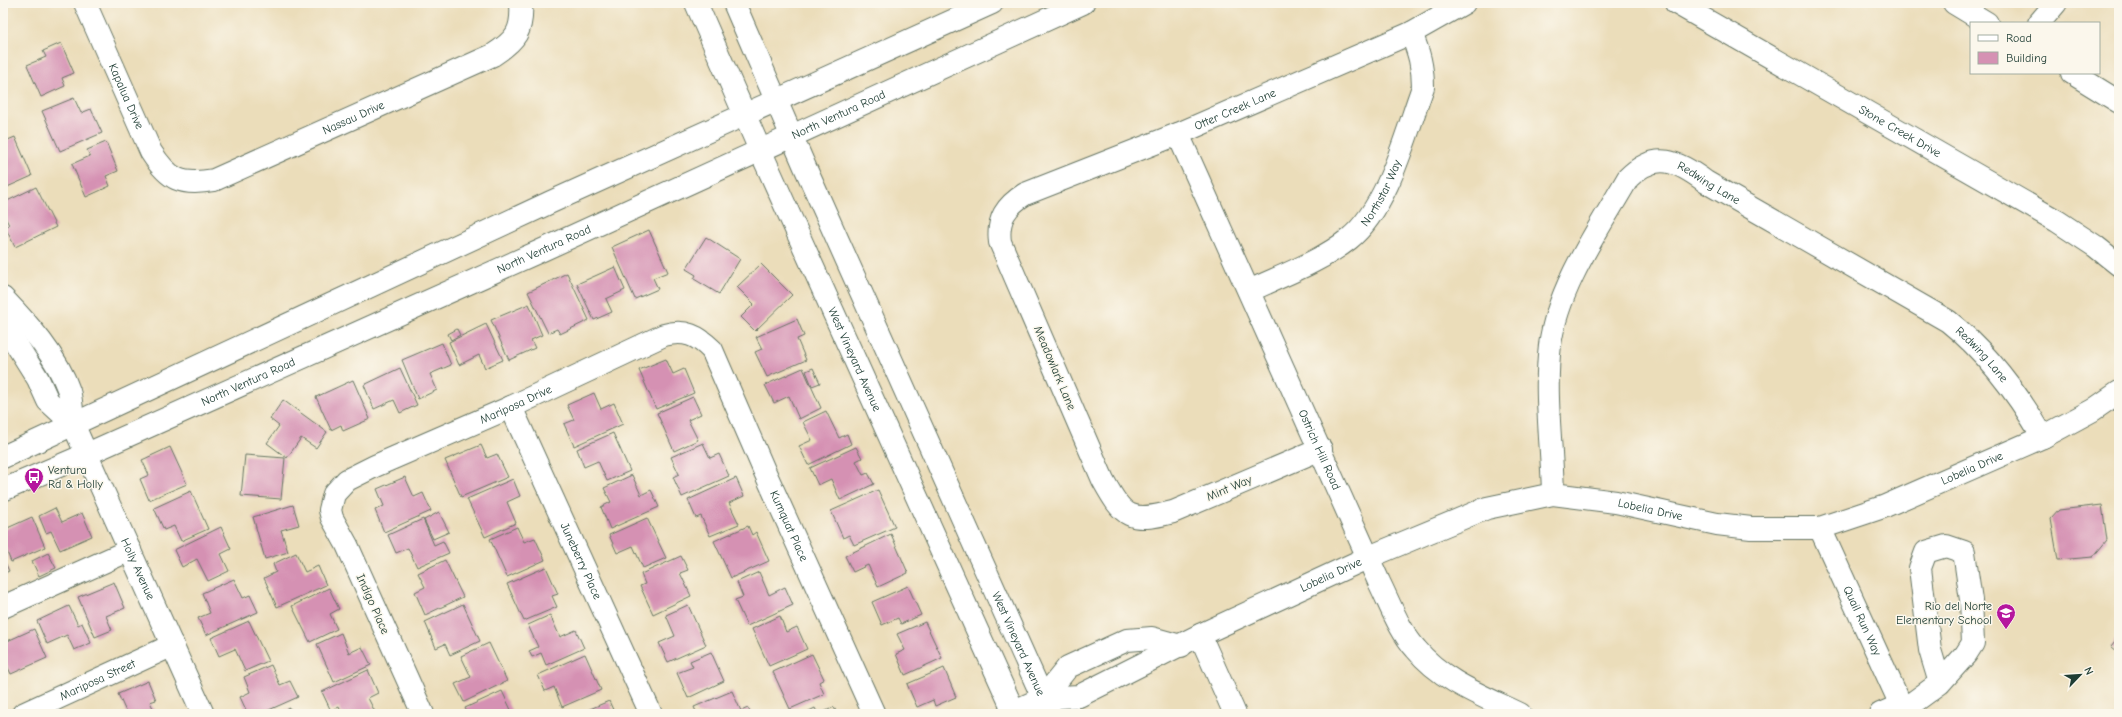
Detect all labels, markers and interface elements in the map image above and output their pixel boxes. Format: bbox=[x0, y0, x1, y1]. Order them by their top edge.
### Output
legend bbox=[1970, 22, 2100, 74]
text: Road bbox=[2006, 31, 2032, 45]
text: Building bbox=[2006, 51, 2047, 65]
street label: Kapalua Drive bbox=[106, 61, 147, 131]
street label: Otter Creek Lane bbox=[1192, 85, 1278, 133]
street label: North Ventura Road bbox=[789, 87, 888, 142]
street label: Nassau Drive bbox=[320, 98, 386, 138]
street label: Stone Creek Drive bbox=[1856, 102, 1944, 160]
street label: Northstar Way bbox=[1358, 157, 1404, 229]
street label: Redwing Lane bbox=[1675, 158, 1743, 207]
street label: North Ventura Road bbox=[495, 222, 593, 277]
street label: West Vineyard Avenue bbox=[825, 305, 884, 413]
street label: Meadowlark Lane bbox=[1031, 324, 1079, 412]
street label: Redwing Lane bbox=[1953, 324, 2011, 385]
street label: North Ventura Road bbox=[199, 355, 297, 409]
street label: Mariposa Drive bbox=[478, 382, 554, 427]
street label: Ostrich Hill Road bbox=[1296, 407, 1344, 492]
street label: Lobelia Drive bbox=[1939, 448, 2005, 488]
place label: Ventura Rd & Holly bbox=[48, 463, 103, 491]
bus stop icon: Ventura Rd & Holly bbox=[23, 466, 45, 494]
street label: Mint Way bbox=[1204, 472, 1254, 504]
street label: Kumquat Place bbox=[767, 488, 811, 563]
street label: Lobelia Drive bbox=[1617, 496, 1684, 523]
street label: Juneberry Place bbox=[558, 520, 605, 601]
street label: Holly Avenue bbox=[118, 536, 158, 602]
street label: Lobelia Drive bbox=[1298, 554, 1364, 595]
street label: Indigo Place bbox=[353, 572, 393, 636]
street label: Quail Run Way bbox=[1840, 584, 1885, 659]
street label: West Vineyard Avenue bbox=[989, 589, 1048, 698]
place label: Rio del Norte Elementary School bbox=[1896, 599, 1992, 627]
school or university icon: Rio del Norte Elementary School bbox=[1995, 602, 2017, 630]
north arrow bbox=[2060, 655, 2100, 695]
street label: Mariposa Street bbox=[57, 656, 138, 703]
text: N bbox=[2081, 665, 2096, 677]

